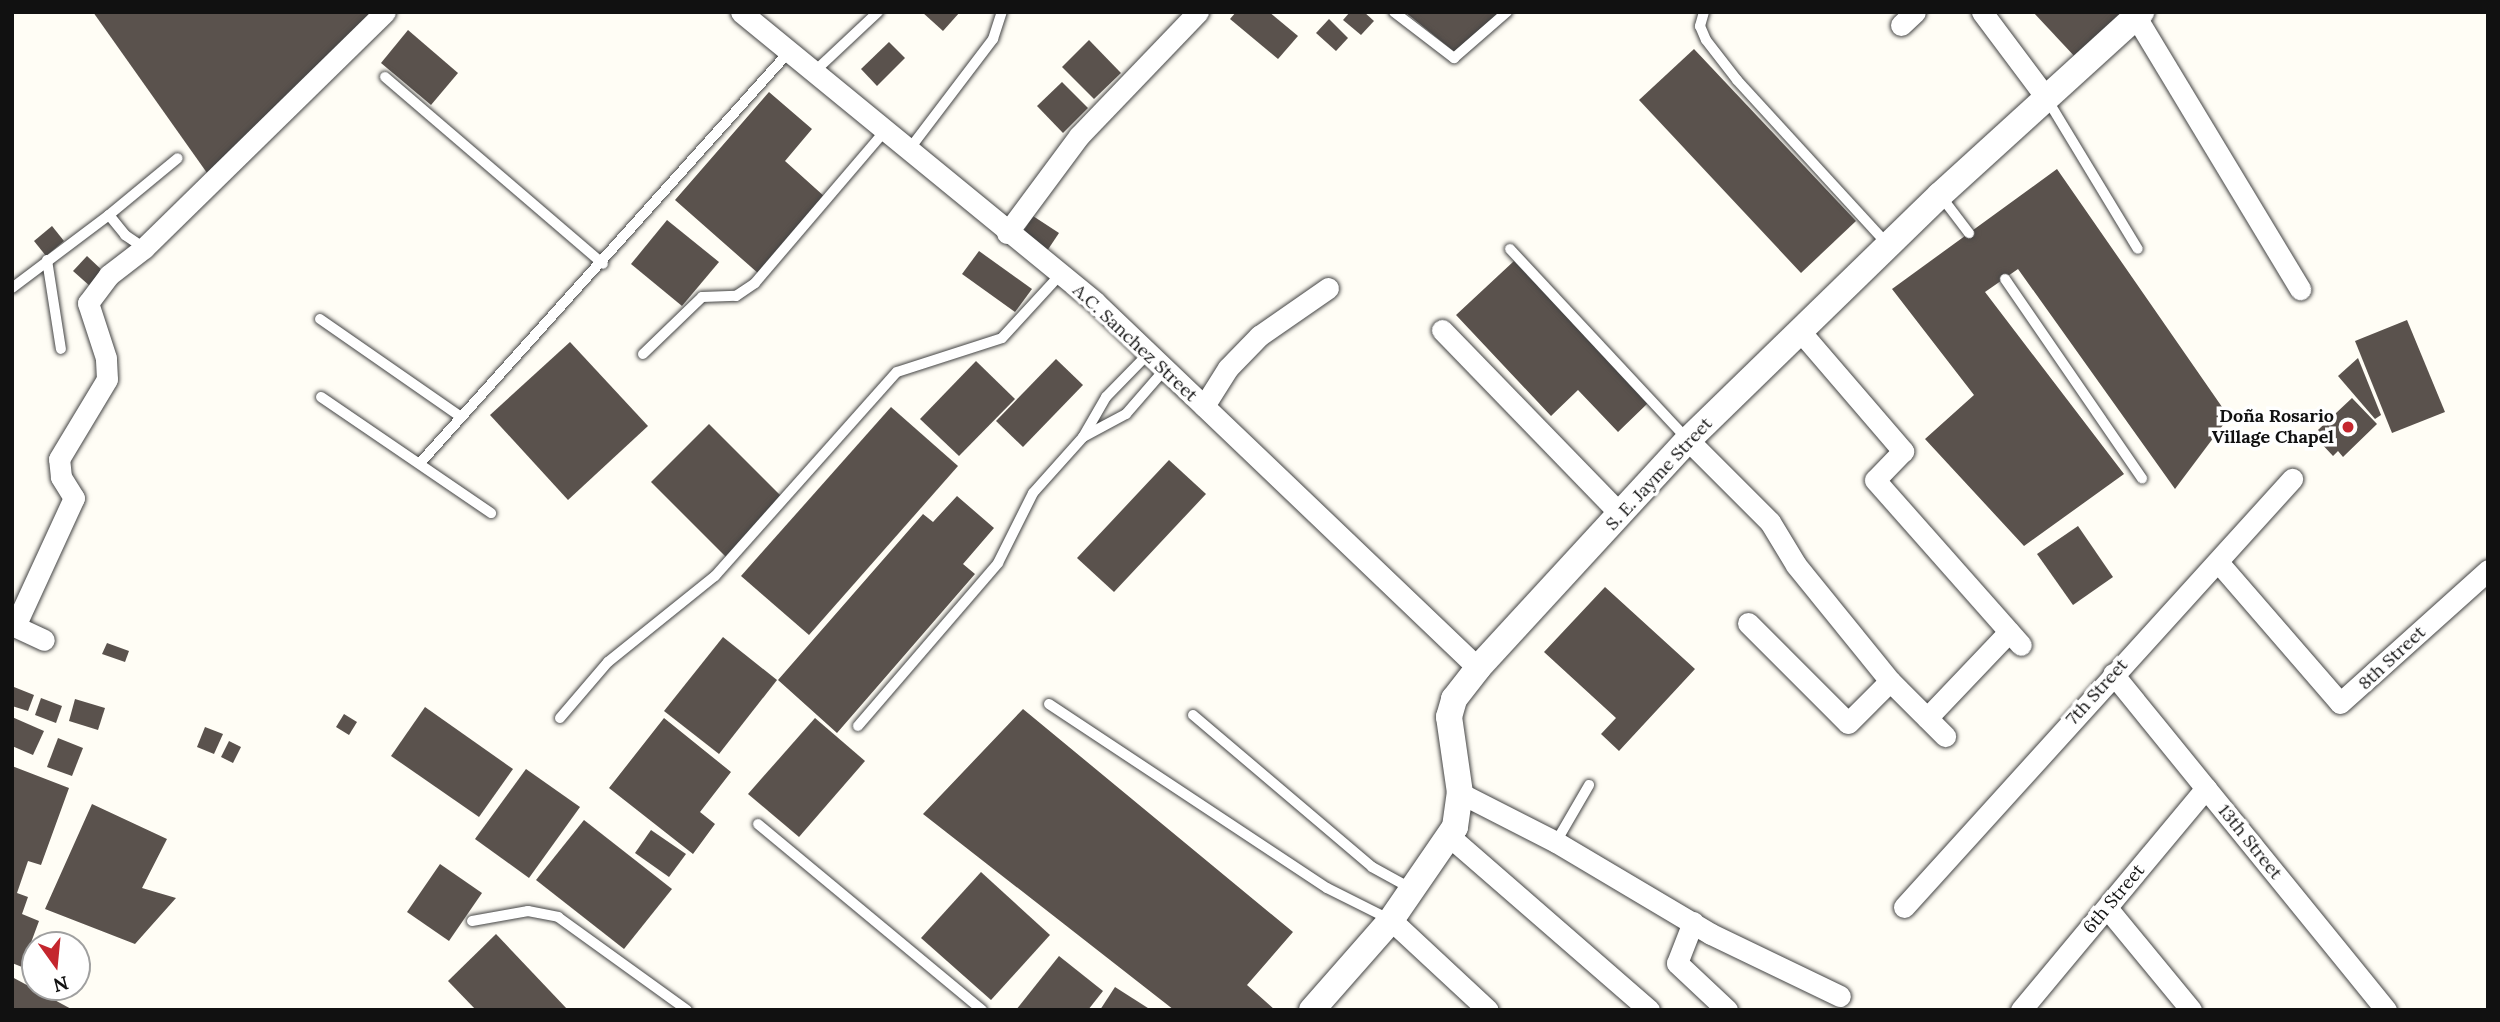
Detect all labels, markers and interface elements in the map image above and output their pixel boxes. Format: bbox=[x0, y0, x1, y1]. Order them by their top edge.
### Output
street label: A.C. Sanchez Street bbox=[1068, 280, 1202, 406]
place label: Doña Rosario Village Chapel bbox=[2212, 406, 2334, 448]
street label: S. E. Jayme Street bbox=[1601, 413, 1717, 535]
marker: Doña Rosario Village Chapel bbox=[2340, 419, 2356, 435]
street label: 8th Street bbox=[2354, 622, 2430, 694]
street label: 7th Street bbox=[2062, 654, 2132, 730]
street label: 13th Street bbox=[2213, 800, 2287, 884]
street label: 6th Street bbox=[2079, 860, 2149, 938]
north arrow bbox=[21, 931, 91, 1001]
text: N bbox=[51, 971, 71, 998]

